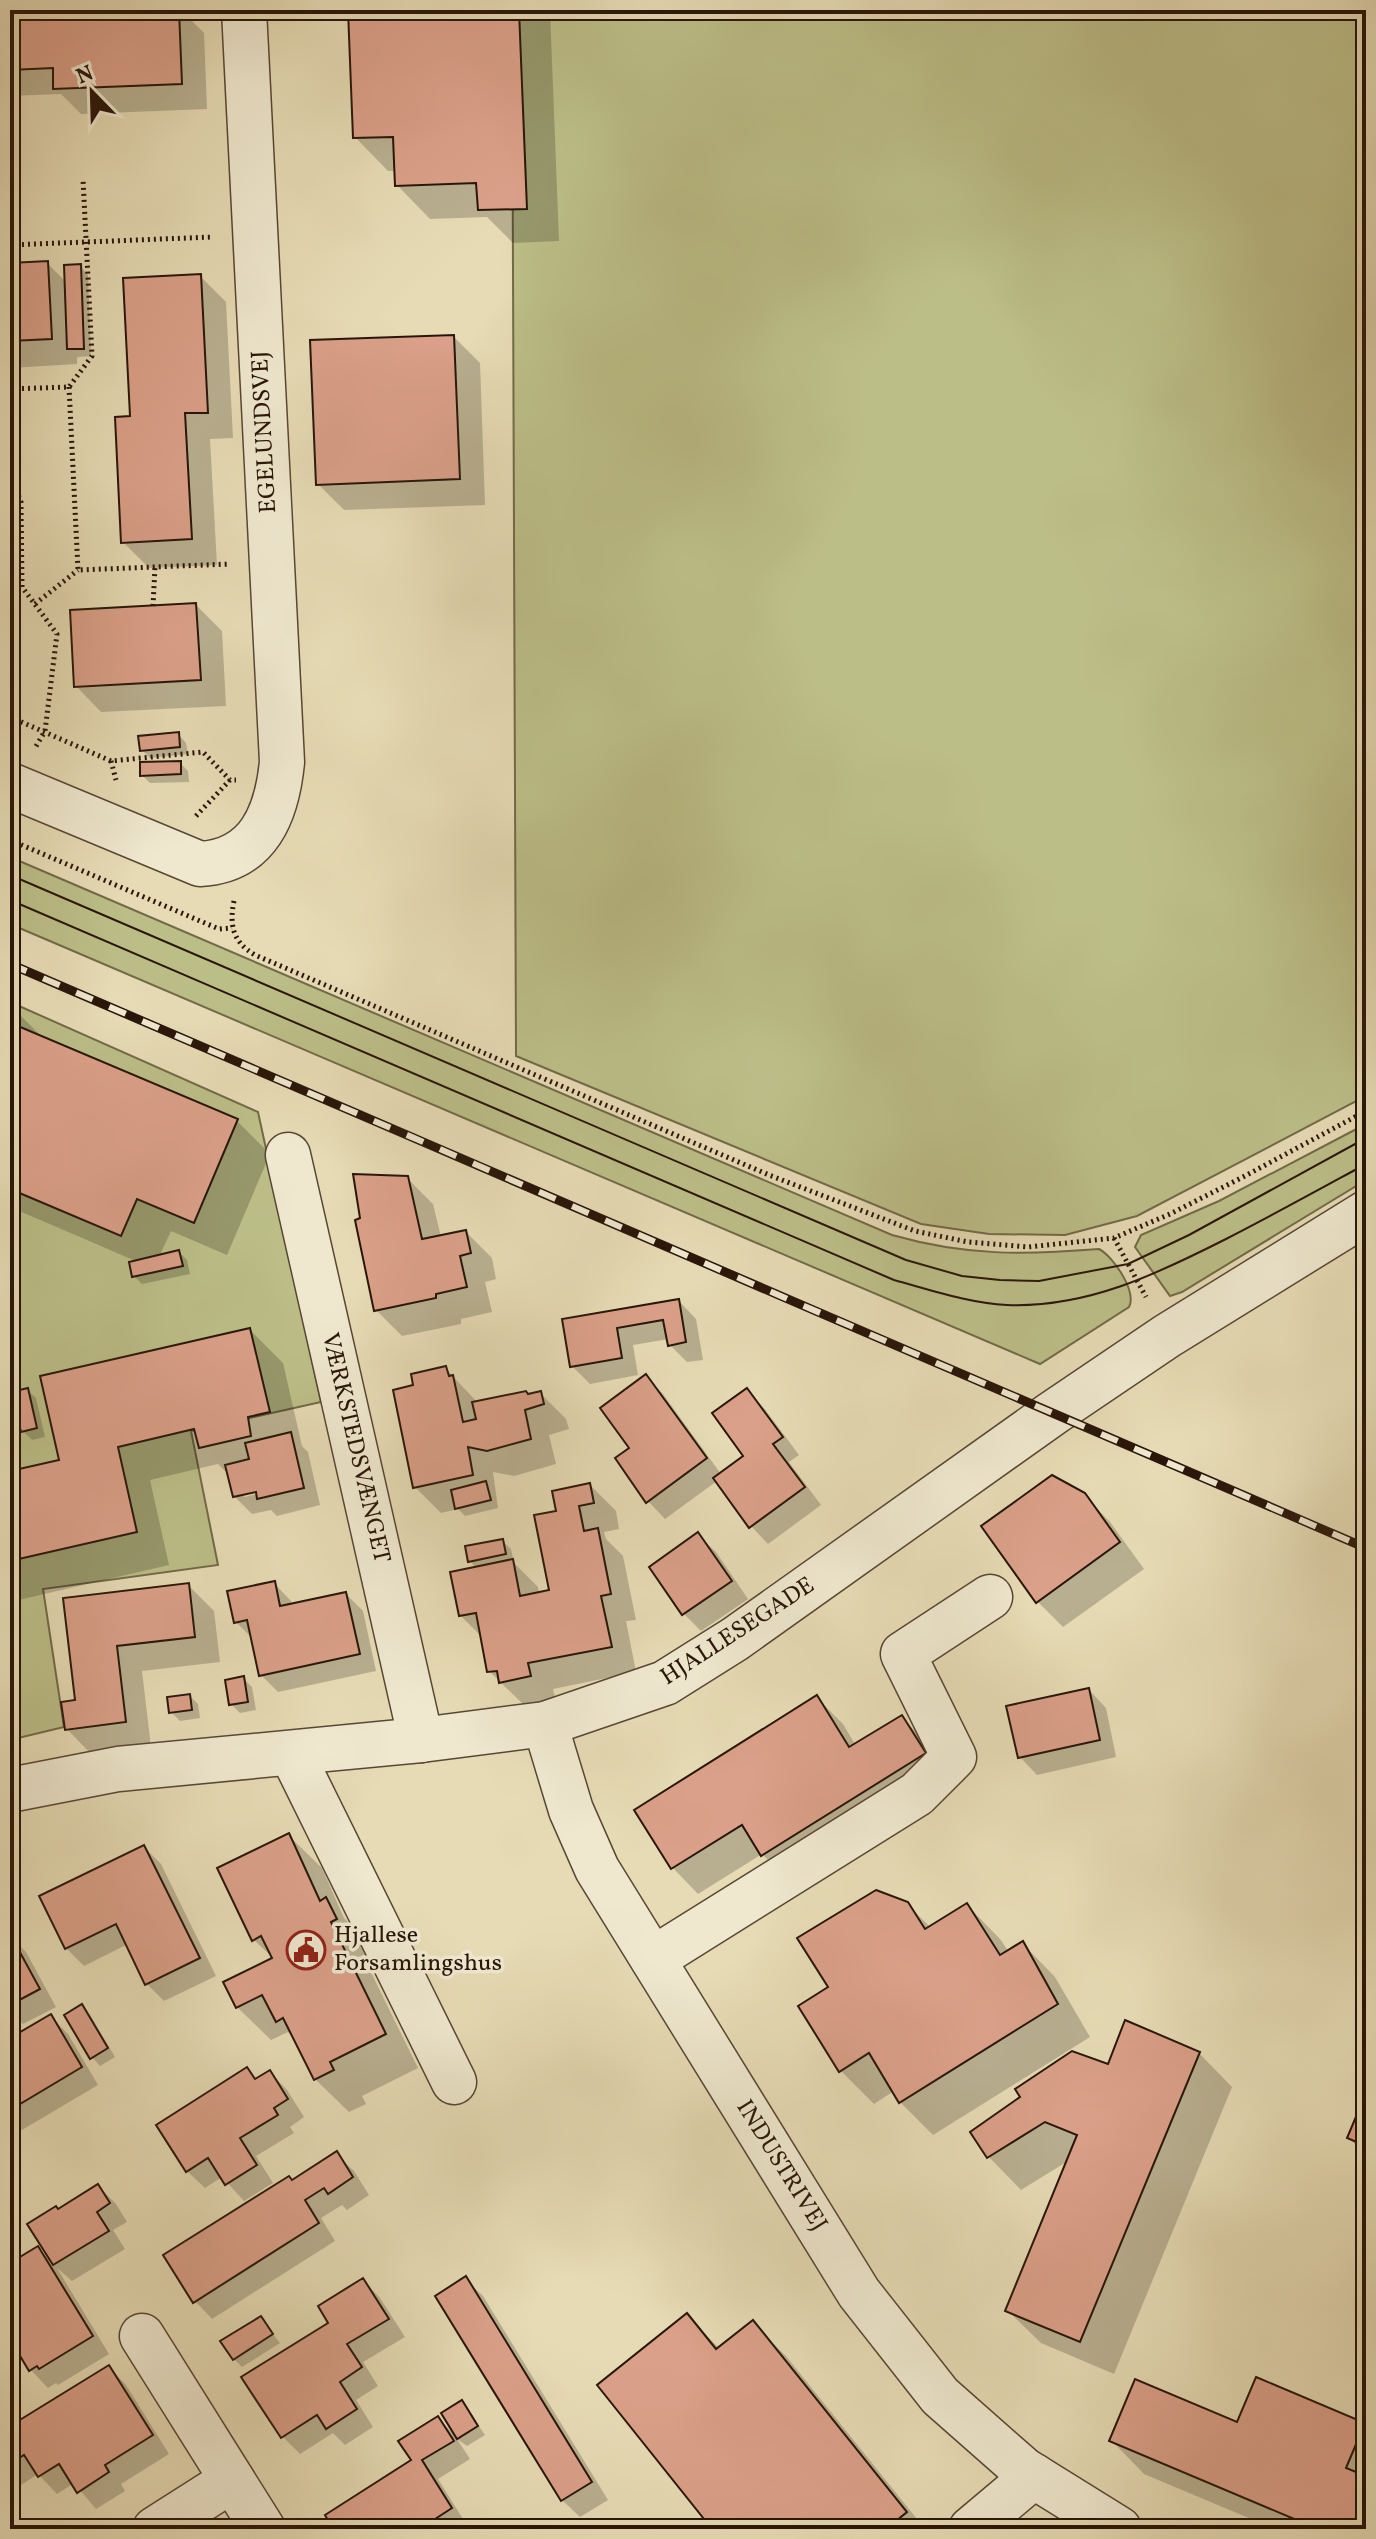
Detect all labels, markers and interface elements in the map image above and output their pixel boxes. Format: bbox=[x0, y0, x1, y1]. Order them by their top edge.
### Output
north arrow bbox=[52, 52, 132, 132]
text: N bbox=[72, 58, 99, 93]
street label: EGELUNDSVEJ bbox=[244, 350, 286, 514]
street label: VÆRKSTEDSVÆNGET bbox=[312, 1329, 398, 1567]
street label: HJALLESEGADE bbox=[654, 1569, 822, 1695]
place label: Hjallese Forsamlingshus bbox=[334, 1919, 502, 1981]
public building icon: Hjallese Forsamlingshus bbox=[285, 1929, 327, 1971]
street label: INDUSTRIVEJ bbox=[727, 2094, 835, 2238]

